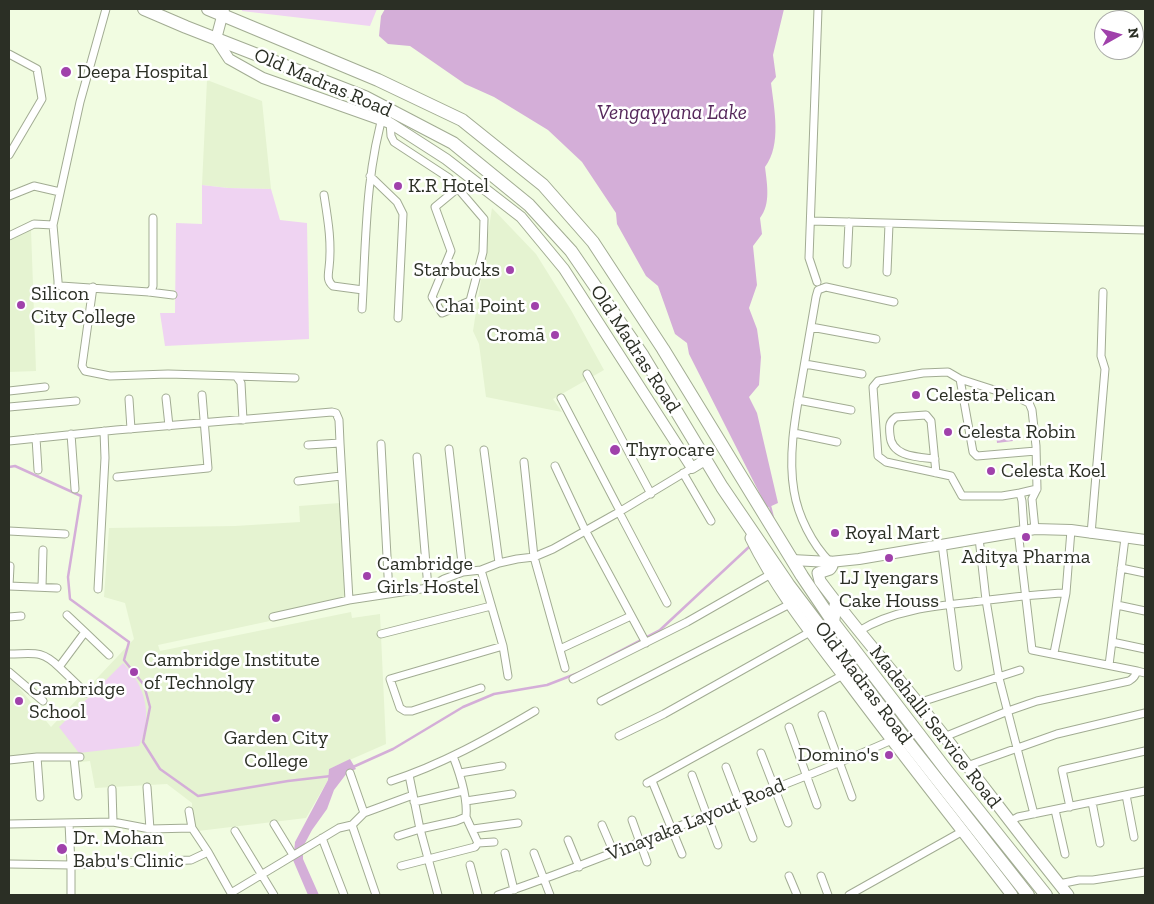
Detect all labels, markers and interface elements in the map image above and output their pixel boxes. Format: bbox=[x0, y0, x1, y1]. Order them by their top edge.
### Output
north arrow bbox=[1094, 10, 1144, 60]
text: N bbox=[1124, 27, 1142, 40]
street label: Old Madras Road bbox=[250, 43, 396, 123]
place label: Deepa Hospital bbox=[77, 60, 208, 84]
marker: Deepa Hospital bbox=[59, 65, 73, 79]
water label: Vengayyana Lake bbox=[597, 100, 747, 126]
place label: K.R Hotel bbox=[408, 174, 489, 198]
marker: K.R Hotel bbox=[392, 180, 404, 192]
place label: Starbucks bbox=[414, 258, 500, 282]
marker: Starbucks bbox=[504, 264, 516, 276]
street label: Old Madras Road bbox=[585, 281, 685, 417]
place label: Silicon City College bbox=[31, 282, 135, 329]
place label: Chai Point bbox=[435, 294, 525, 318]
marker: Silicon City College bbox=[15, 299, 27, 311]
marker: Chai Point bbox=[529, 300, 541, 312]
place label: Cromā bbox=[487, 323, 545, 347]
marker: Cromā bbox=[549, 329, 561, 341]
place label: Celesta Pelican bbox=[926, 383, 1055, 407]
marker: Celesta Pelican bbox=[910, 389, 922, 401]
place label: Celesta Robin bbox=[958, 420, 1076, 444]
marker: Celesta Robin bbox=[942, 426, 954, 438]
place label: Thyrocare bbox=[626, 438, 715, 462]
marker: Thyrocare bbox=[608, 443, 622, 457]
place label: Celesta Koel bbox=[1001, 459, 1106, 483]
marker: Celesta Koel bbox=[985, 465, 997, 477]
place label: Royal Mart bbox=[845, 521, 940, 545]
marker: Royal Mart bbox=[829, 527, 841, 539]
marker: Aditya Pharma bbox=[1020, 531, 1032, 543]
place label: Aditya Pharma bbox=[962, 545, 1090, 569]
place label: Cambridge Girls Hostel bbox=[377, 552, 479, 599]
marker: LJ Iyengars Cake Houss bbox=[883, 552, 895, 564]
place label: LJ Iyengars Cake Houss bbox=[839, 566, 939, 613]
marker: Cambridge Girls Hostel bbox=[361, 570, 373, 582]
street label: Old Madras Road bbox=[809, 617, 917, 749]
street label: Madehalli Service Road bbox=[864, 641, 1006, 813]
place label: Cambridge Institute of Technolgy bbox=[144, 648, 320, 695]
marker: Cambridge Institute of Technolgy bbox=[128, 666, 140, 678]
place label: Cambridge School bbox=[29, 677, 125, 724]
marker: Cambridge School bbox=[13, 695, 25, 707]
marker: Garden City College bbox=[270, 712, 282, 724]
place label: Garden City College bbox=[224, 726, 328, 773]
place label: Domino's bbox=[798, 743, 879, 767]
marker: Domino's bbox=[883, 749, 895, 761]
street label: Vinayaka Layout Road bbox=[603, 773, 789, 867]
place label: Dr. Mohan Babu's Clinic bbox=[73, 826, 184, 873]
marker: Dr. Mohan Babu's Clinic bbox=[55, 842, 69, 856]

